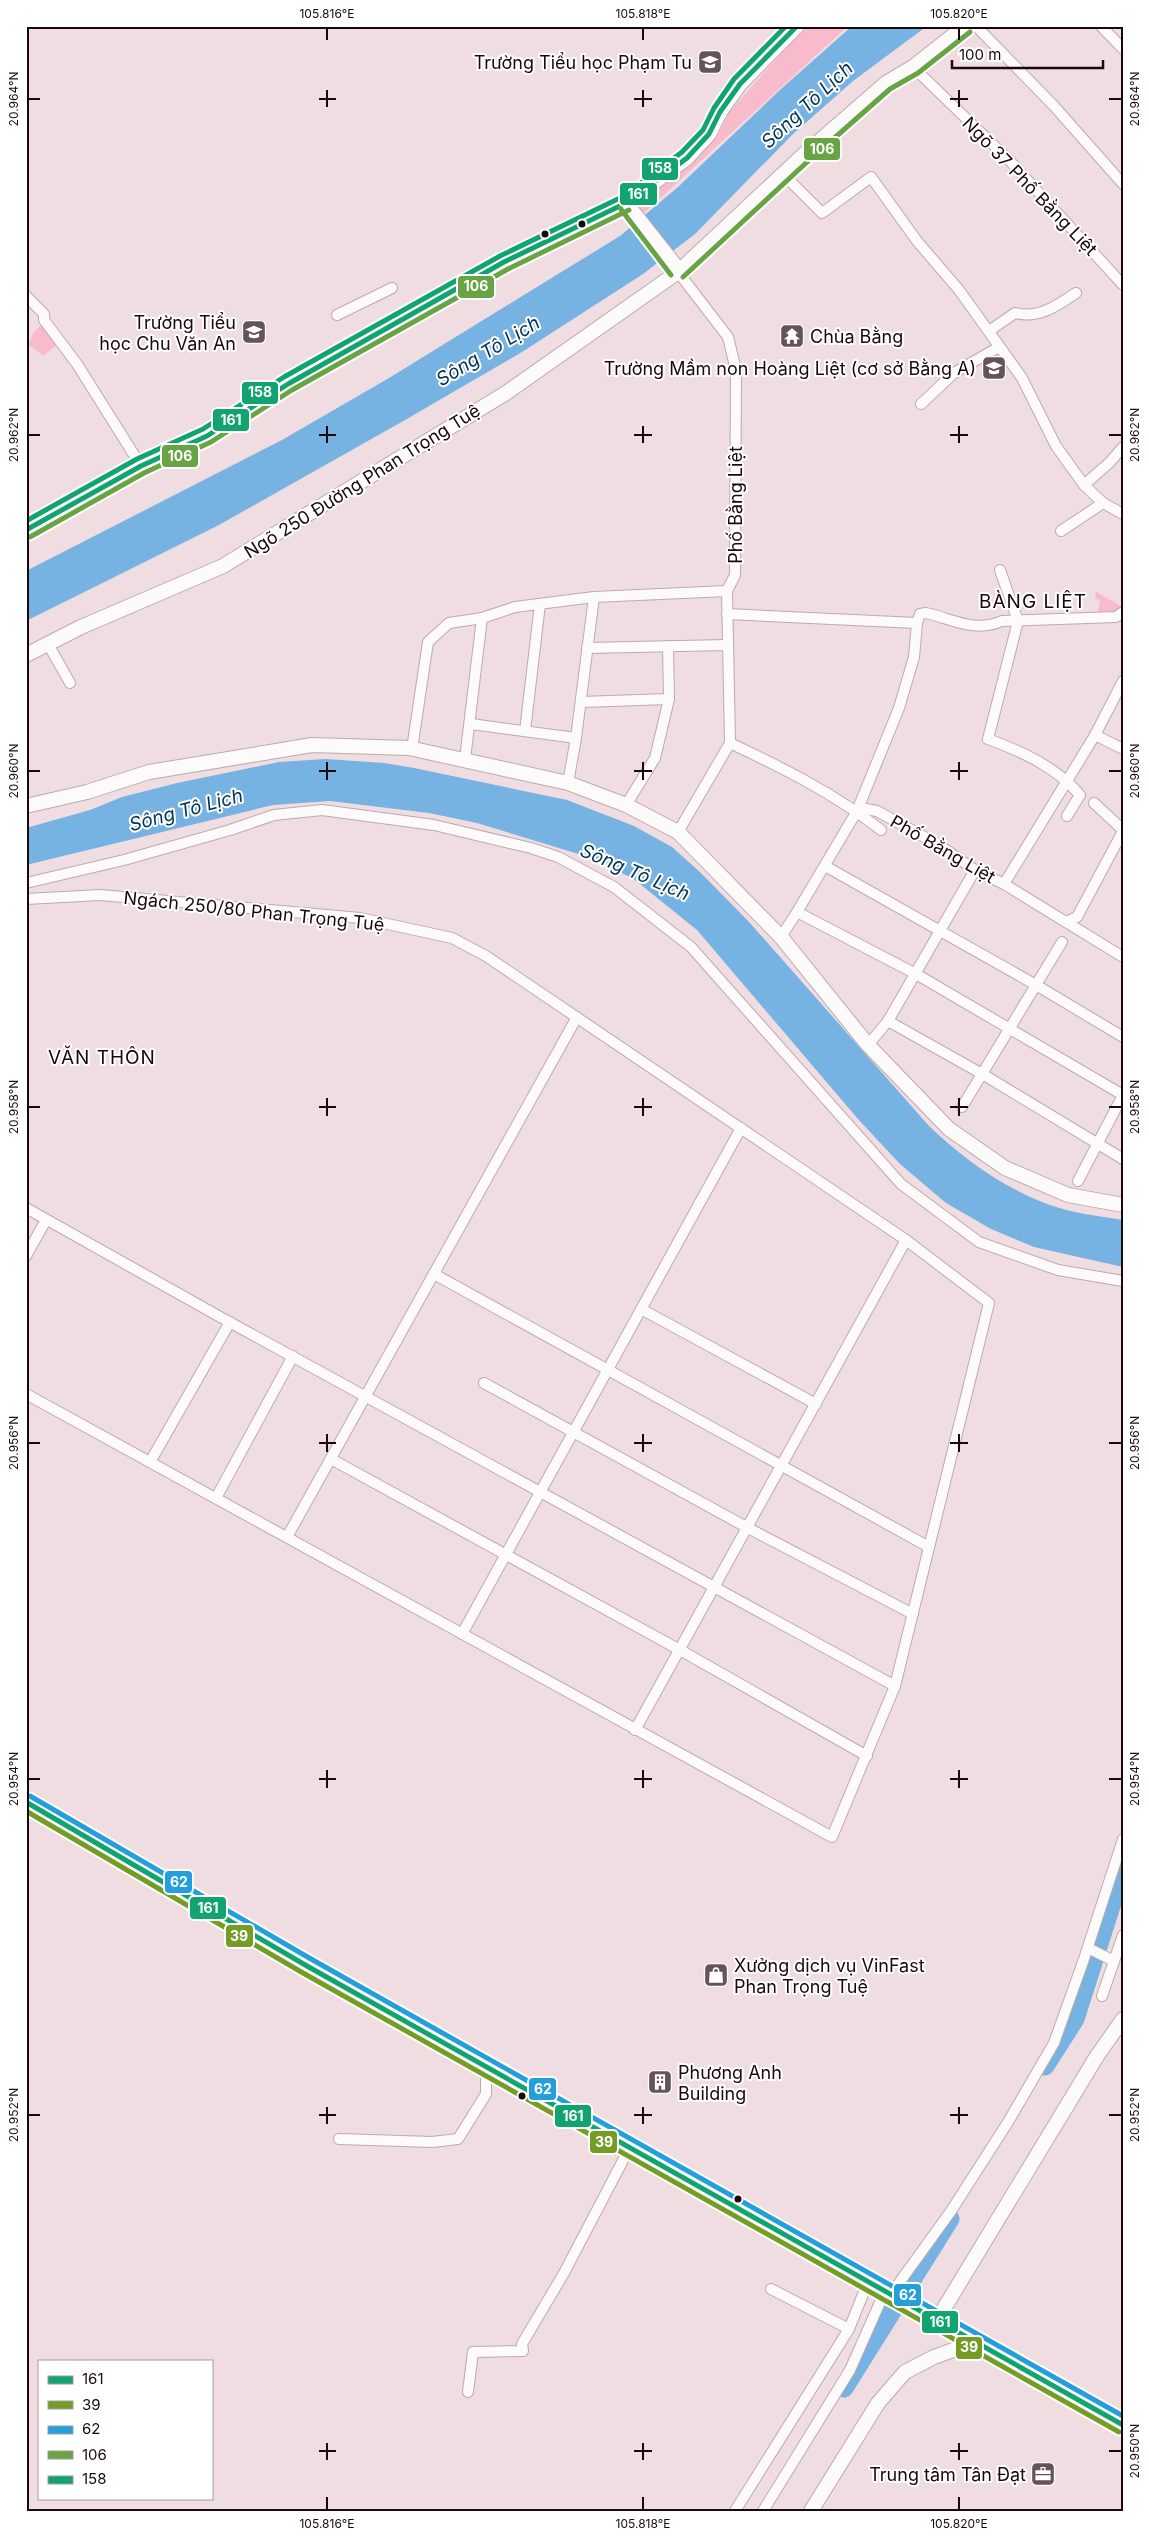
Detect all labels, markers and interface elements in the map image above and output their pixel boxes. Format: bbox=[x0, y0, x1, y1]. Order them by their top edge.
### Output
text: 105.816°E bbox=[299, 6, 355, 21]
text: 105.818°E bbox=[616, 6, 670, 21]
text: 105.820°E bbox=[930, 6, 988, 21]
scale bar bbox=[952, 38, 1103, 70]
text: 100 m bbox=[959, 45, 1001, 64]
school or university icon: Trường Tiểu học Phạm Tu bbox=[697, 49, 723, 75]
place label: Trường Tiểu học Phạm Tu bbox=[474, 52, 692, 73]
water label: Sông Tô Lịch bbox=[756, 57, 858, 153]
text: 20.964°N bbox=[6, 72, 21, 126]
text: 20.964°N bbox=[1127, 72, 1142, 126]
street label: Ngõ 37 Phố Bằng Liệt bbox=[958, 112, 1102, 260]
line badge: 106 bbox=[803, 137, 841, 161]
text: 106 bbox=[810, 140, 834, 157]
line badge: 158 bbox=[641, 157, 679, 181]
text: 158 bbox=[648, 159, 672, 176]
line badge: 161 bbox=[619, 182, 658, 206]
text: 161 bbox=[627, 185, 649, 202]
unlabelled marker bbox=[577, 219, 587, 229]
unlabelled marker bbox=[540, 229, 550, 239]
line badge: 106 bbox=[457, 275, 495, 299]
text: 106 bbox=[464, 277, 488, 294]
water label: Sông Tô Lịch bbox=[432, 311, 544, 391]
place label: Trường Tiểu học Chu Văn An bbox=[99, 312, 236, 354]
school or university icon: Trường Tiểu học Chu Văn An bbox=[241, 319, 267, 345]
temple icon: Chùa Bằng bbox=[779, 323, 805, 349]
place label: Chùa Bằng bbox=[810, 326, 903, 347]
school or university icon: Trường Mầm non Hoàng Liệt (cơ sở Bằng A) bbox=[981, 355, 1007, 381]
place label: Trường Mầm non Hoàng Liệt (cơ sở Bằng A) bbox=[604, 358, 976, 379]
line badge: 158 bbox=[241, 381, 279, 405]
text: 158 bbox=[248, 383, 272, 400]
street label: Ngõ 250 Đường Phan Trọng Tuệ bbox=[240, 400, 484, 562]
text: 20.962°N bbox=[6, 408, 21, 462]
line badge: 161 bbox=[212, 408, 250, 432]
text: 20.962°N bbox=[1127, 408, 1142, 462]
text: 161 bbox=[220, 411, 242, 428]
line badge: 106 bbox=[161, 444, 199, 468]
street label: Phố Bằng Liệt bbox=[725, 446, 746, 564]
text: 106 bbox=[168, 447, 192, 464]
district label: BÀNG LIỆT bbox=[979, 589, 1087, 613]
text: 20.960°N bbox=[6, 744, 21, 798]
text: 20.960°N bbox=[1127, 744, 1142, 798]
water label: Sông Tô Lịch bbox=[127, 784, 245, 836]
street label: Phố Bằng Liệt bbox=[887, 811, 999, 888]
water label: Sông Tô Lịch bbox=[577, 839, 693, 905]
street label: Ngách 250/80 Phan Trọng Tuệ bbox=[123, 887, 385, 935]
district label: VĂN THÔN bbox=[48, 1045, 156, 1069]
text: 20.958°N bbox=[6, 1080, 21, 1134]
text: 20.958°N bbox=[1127, 1080, 1142, 1134]
text: 20.956°N bbox=[6, 1416, 21, 1470]
text: 20.956°N bbox=[1127, 1416, 1142, 1470]
text: 20.954°N bbox=[6, 1752, 21, 1806]
text: 20.954°N bbox=[1127, 1752, 1142, 1806]
line badge: 62 bbox=[164, 1870, 193, 1894]
text: 62 bbox=[170, 1873, 188, 1890]
line badge: 161 bbox=[189, 1896, 227, 1920]
text: 161 bbox=[197, 1899, 219, 1916]
line badge: 39 bbox=[225, 1924, 254, 1948]
text: 39 bbox=[230, 1927, 248, 1944]
place label: Xưởng dịch vụ VinFast Phan Trọng Tuệ bbox=[734, 1955, 925, 1997]
shop icon: Xưởng dịch vụ VinFast Phan Trọng Tuệ bbox=[703, 1962, 729, 1988]
place label: Phương Anh Building bbox=[678, 2062, 782, 2104]
building icon: Phương Anh Building bbox=[647, 2069, 673, 2095]
line badge: 62 bbox=[528, 2077, 557, 2101]
text: 62 bbox=[534, 2080, 552, 2097]
text: 20.952°N bbox=[6, 2088, 21, 2142]
text: 20.952°N bbox=[1127, 2088, 1142, 2142]
unlabelled marker bbox=[517, 2091, 527, 2101]
line badge: 161 bbox=[554, 2104, 592, 2128]
text: 161 bbox=[562, 2107, 584, 2124]
line badge: 39 bbox=[589, 2130, 618, 2154]
text: 39 bbox=[595, 2133, 613, 2150]
unlabelled marker bbox=[733, 2194, 743, 2204]
line badge: 62 bbox=[893, 2283, 922, 2307]
text: 62 bbox=[899, 2286, 917, 2303]
line badge: 161 bbox=[921, 2310, 959, 2334]
text: 161 bbox=[929, 2313, 951, 2330]
line badge: 39 bbox=[955, 2336, 983, 2360]
text: 39 bbox=[960, 2338, 978, 2355]
legend bbox=[38, 2360, 212, 2500]
text: 161 bbox=[82, 2369, 104, 2388]
text: 39 bbox=[82, 2395, 101, 2414]
text: 62 bbox=[82, 2419, 100, 2438]
text: 20.950°N bbox=[1127, 2424, 1142, 2478]
text: 106 bbox=[82, 2445, 107, 2464]
office icon: Trung tâm Tân Đạt bbox=[1030, 2461, 1056, 2487]
place label: Trung tâm Tân Đạt bbox=[869, 2464, 1026, 2485]
text: 158 bbox=[82, 2469, 107, 2488]
text: 105.816°E bbox=[299, 2516, 355, 2531]
text: 105.818°E bbox=[616, 2516, 670, 2531]
text: 105.820°E bbox=[930, 2516, 988, 2531]

